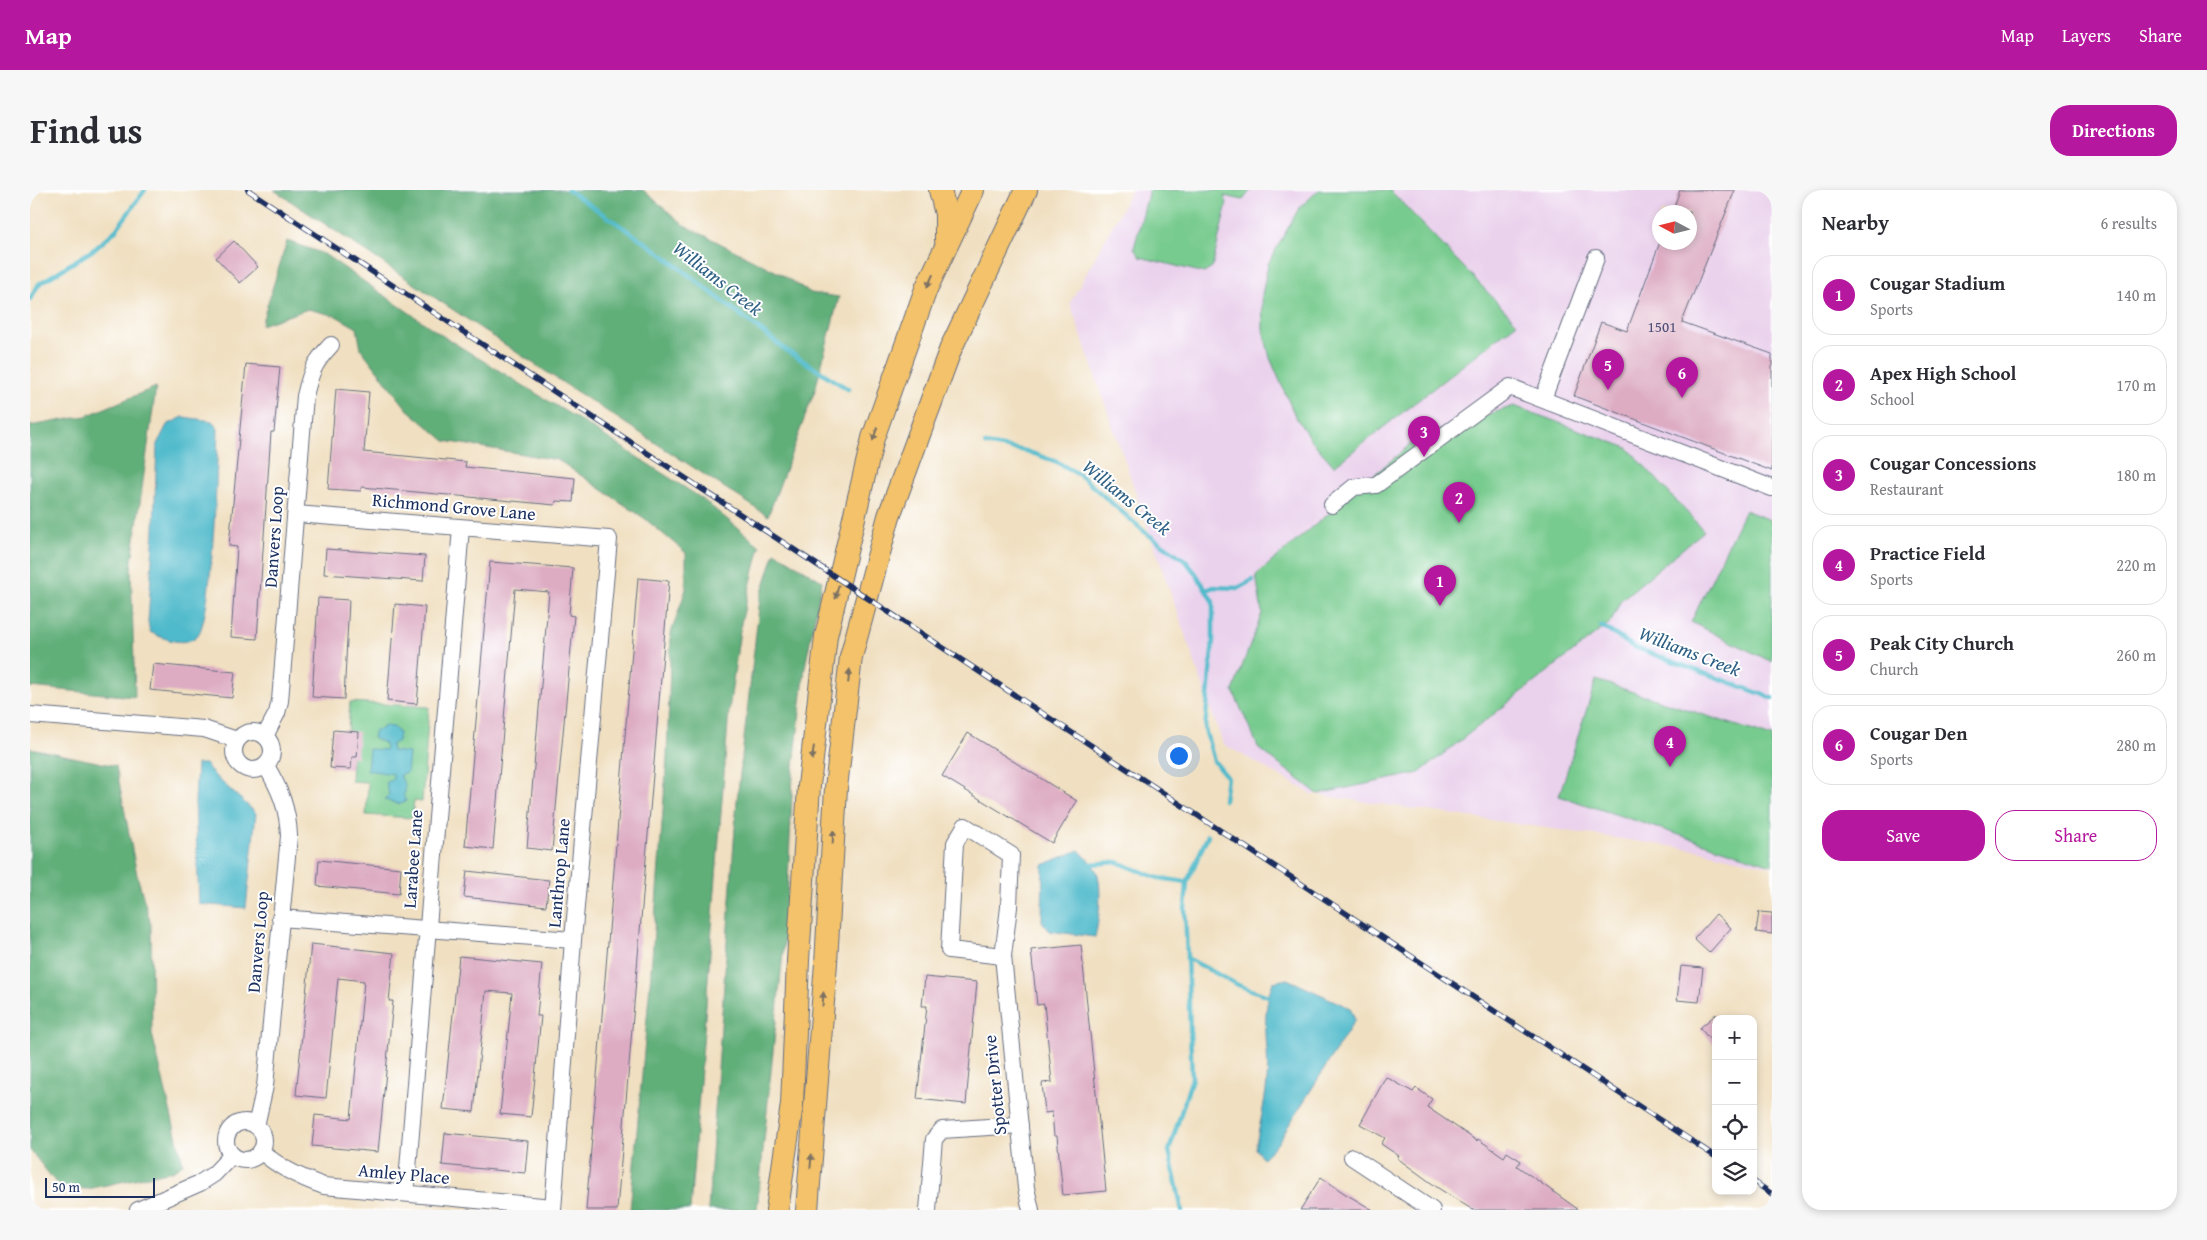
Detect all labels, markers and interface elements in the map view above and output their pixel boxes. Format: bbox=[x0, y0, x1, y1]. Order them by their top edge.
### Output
text: Map bbox=[25, 18, 72, 53]
text: Map bbox=[2001, 22, 2034, 49]
text: Layers bbox=[2062, 22, 2111, 49]
text: Share bbox=[2139, 22, 2182, 49]
text: Find us bbox=[30, 105, 143, 156]
button: Directions bbox=[2050, 105, 2177, 156]
north arrow bbox=[1652, 205, 1697, 250]
text: Nearby bbox=[1822, 207, 1889, 238]
text: 6 results bbox=[2100, 211, 2157, 235]
water label: Williams Creek bbox=[667, 234, 769, 322]
text: Cougar Stadium bbox=[1870, 269, 2005, 297]
one-way arrow bbox=[925, 274, 933, 288]
text: 1 bbox=[1835, 283, 1843, 307]
text: 140 m bbox=[2116, 283, 2156, 307]
text: Sports bbox=[1870, 297, 1913, 321]
house number: 1501 bbox=[1648, 316, 1676, 337]
pin: 5 bbox=[1592, 349, 1624, 390]
pin: 6 bbox=[1666, 357, 1698, 398]
text: Apex High School bbox=[1870, 359, 2016, 387]
text: 2 bbox=[1835, 373, 1843, 397]
text: 170 m bbox=[2116, 373, 2156, 397]
text: School bbox=[1870, 387, 1914, 411]
pin: 3 bbox=[1408, 416, 1440, 457]
one-way arrow bbox=[870, 427, 878, 442]
text: Cougar Concessions bbox=[1870, 449, 2036, 477]
water label: Williams Creek bbox=[1077, 452, 1178, 542]
text: 3 bbox=[1835, 463, 1843, 487]
text: 180 m bbox=[2116, 463, 2156, 487]
text: Restaurant bbox=[1870, 477, 1944, 501]
pin: 2 bbox=[1443, 482, 1475, 523]
street label: Danvers Loop bbox=[256, 485, 291, 589]
street label: Richmond Grove Lane bbox=[371, 486, 537, 527]
text: Practice Field bbox=[1870, 539, 1985, 567]
text: 4 bbox=[1835, 553, 1843, 577]
text: 220 m bbox=[2116, 553, 2156, 577]
pin: 1 bbox=[1424, 565, 1456, 606]
text: Sports bbox=[1870, 567, 1913, 591]
one-way arrow bbox=[833, 585, 841, 600]
water label: Williams Creek bbox=[1635, 619, 1745, 683]
text: Peak City Church bbox=[1870, 629, 2014, 657]
text: 5 bbox=[1835, 643, 1843, 667]
text: 260 m bbox=[2116, 643, 2156, 667]
text: Church bbox=[1870, 657, 1919, 681]
one-way arrow bbox=[845, 667, 853, 683]
text: Cougar Den bbox=[1870, 719, 1967, 747]
pin: 4 bbox=[1654, 726, 1686, 767]
text: 6 bbox=[1835, 733, 1843, 757]
text: 280 m bbox=[2116, 733, 2156, 757]
your location bbox=[1166, 743, 1192, 769]
one-way arrow bbox=[809, 745, 817, 761]
text: Sports bbox=[1870, 747, 1913, 771]
street label: Larabee Lane bbox=[396, 809, 429, 909]
button: Save bbox=[1822, 810, 1985, 861]
button: Share bbox=[1995, 810, 2157, 861]
street label: Lanthrop Lane bbox=[540, 817, 577, 929]
one-way arrow bbox=[829, 829, 837, 845]
street label: Danvers Loop bbox=[240, 890, 275, 994]
one-way arrow bbox=[820, 991, 828, 1007]
map controls bbox=[1712, 1015, 1757, 1195]
button: + bbox=[1712, 1015, 1757, 1060]
street label: Spotter Drive bbox=[976, 1034, 1013, 1136]
button: − bbox=[1712, 1060, 1757, 1105]
button: locate bbox=[1712, 1105, 1757, 1150]
button: layers bbox=[1712, 1150, 1757, 1195]
one-way arrow bbox=[807, 1153, 815, 1169]
street label: Amley Place bbox=[357, 1156, 451, 1191]
scale bar bbox=[45, 1175, 155, 1198]
text: 50 m bbox=[52, 1177, 80, 1197]

